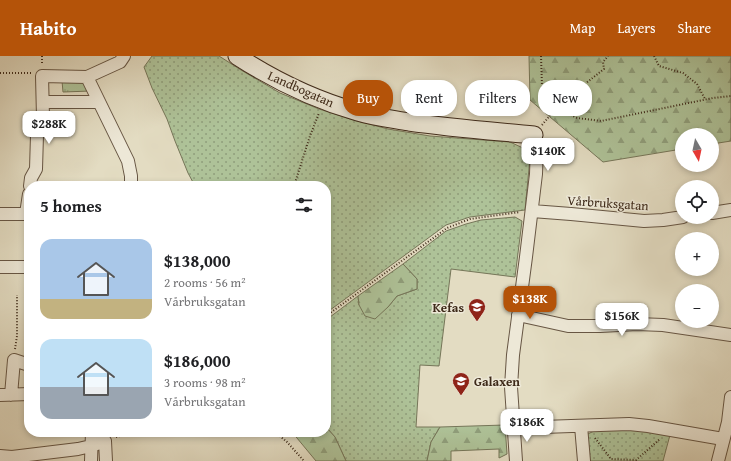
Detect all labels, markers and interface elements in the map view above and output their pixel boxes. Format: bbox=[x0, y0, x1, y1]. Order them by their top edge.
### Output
text: Habito bbox=[20, 14, 77, 42]
text: Map bbox=[570, 18, 596, 38]
text: Layers bbox=[618, 18, 656, 38]
text: Share bbox=[678, 18, 711, 38]
street label: Landbogatan bbox=[265, 66, 338, 112]
chip: Buy bbox=[343, 80, 393, 116]
chip: Rent bbox=[401, 80, 457, 116]
chip: Filters bbox=[465, 80, 530, 116]
chip: New bbox=[538, 80, 592, 116]
pin: $288K bbox=[21, 111, 77, 145]
text: $288K bbox=[31, 114, 67, 133]
north arrow bbox=[675, 128, 719, 172]
map controls bbox=[675, 128, 719, 328]
pin: $140K bbox=[520, 138, 576, 172]
text: $140K bbox=[530, 141, 566, 160]
button: locate bbox=[675, 180, 719, 224]
street label: Vårbruksgatan bbox=[567, 191, 650, 215]
text: 5 homes bbox=[40, 193, 102, 218]
icon: filters bbox=[293, 194, 315, 216]
button: + bbox=[675, 232, 719, 276]
text: $138,000 bbox=[164, 248, 230, 273]
icon: home bbox=[72, 255, 120, 303]
text: 2 rooms · 56 m² bbox=[164, 273, 246, 292]
button: − bbox=[675, 284, 719, 328]
pin: $138K bbox=[502, 286, 558, 320]
text: $138K bbox=[512, 289, 548, 308]
text: Vårbruksgatan bbox=[164, 292, 246, 311]
school or university icon: Kefas bbox=[467, 297, 487, 322]
place label: Kefas bbox=[433, 298, 464, 317]
pin: $156K bbox=[594, 303, 650, 337]
text: $156K bbox=[604, 306, 640, 325]
text: $186,000 bbox=[164, 348, 230, 373]
icon: home bbox=[72, 355, 120, 403]
school or university icon: Galaxen bbox=[451, 371, 471, 396]
place label: Galaxen bbox=[474, 372, 520, 391]
text: 3 rooms · 98 m² bbox=[164, 373, 246, 392]
text: Vårbruksgatan bbox=[164, 392, 246, 411]
pin: $186K bbox=[499, 409, 555, 443]
text: $186K bbox=[509, 412, 545, 431]

